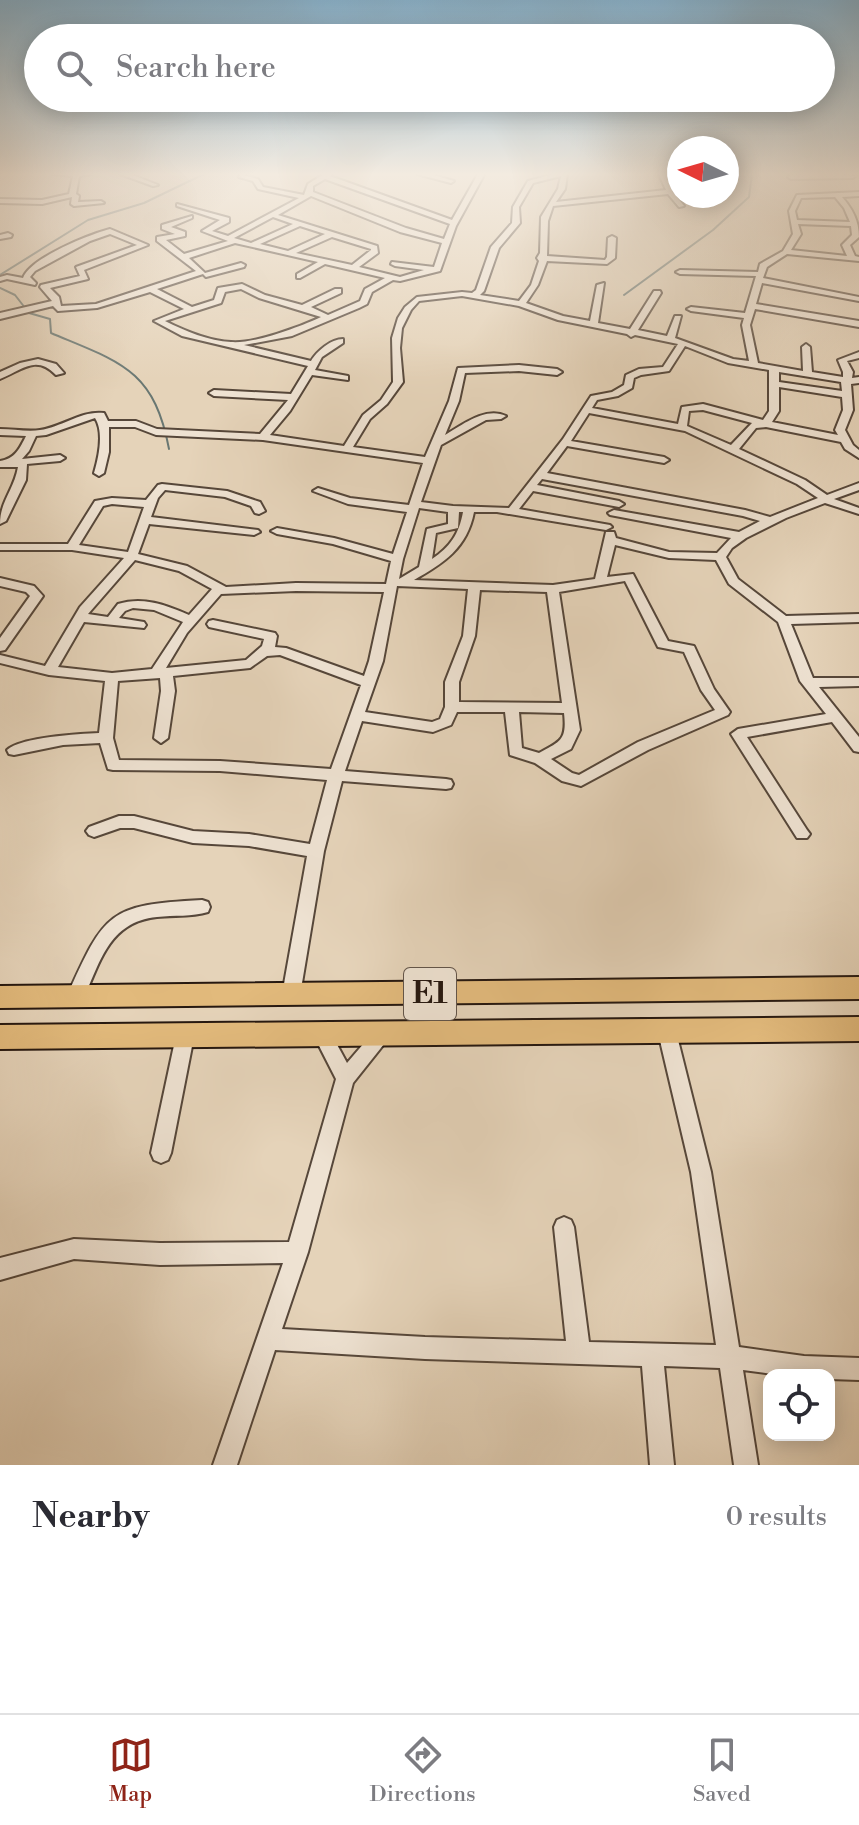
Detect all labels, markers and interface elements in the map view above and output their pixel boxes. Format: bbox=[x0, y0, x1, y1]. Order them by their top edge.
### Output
search box bbox=[24, 24, 835, 112]
icon: search bbox=[52, 46, 96, 90]
text: Search here bbox=[116, 49, 276, 87]
north arrow bbox=[667, 136, 739, 208]
road number: E1 bbox=[404, 968, 456, 1020]
map controls bbox=[763, 1369, 835, 1441]
button: locate bbox=[763, 1369, 835, 1441]
text: Nearby bbox=[32, 1496, 150, 1538]
text: 0 results bbox=[726, 1501, 827, 1533]
tab: Map bbox=[109, 1733, 153, 1808]
tab: Directions bbox=[370, 1733, 476, 1808]
tab: Saved bbox=[693, 1733, 750, 1808]

